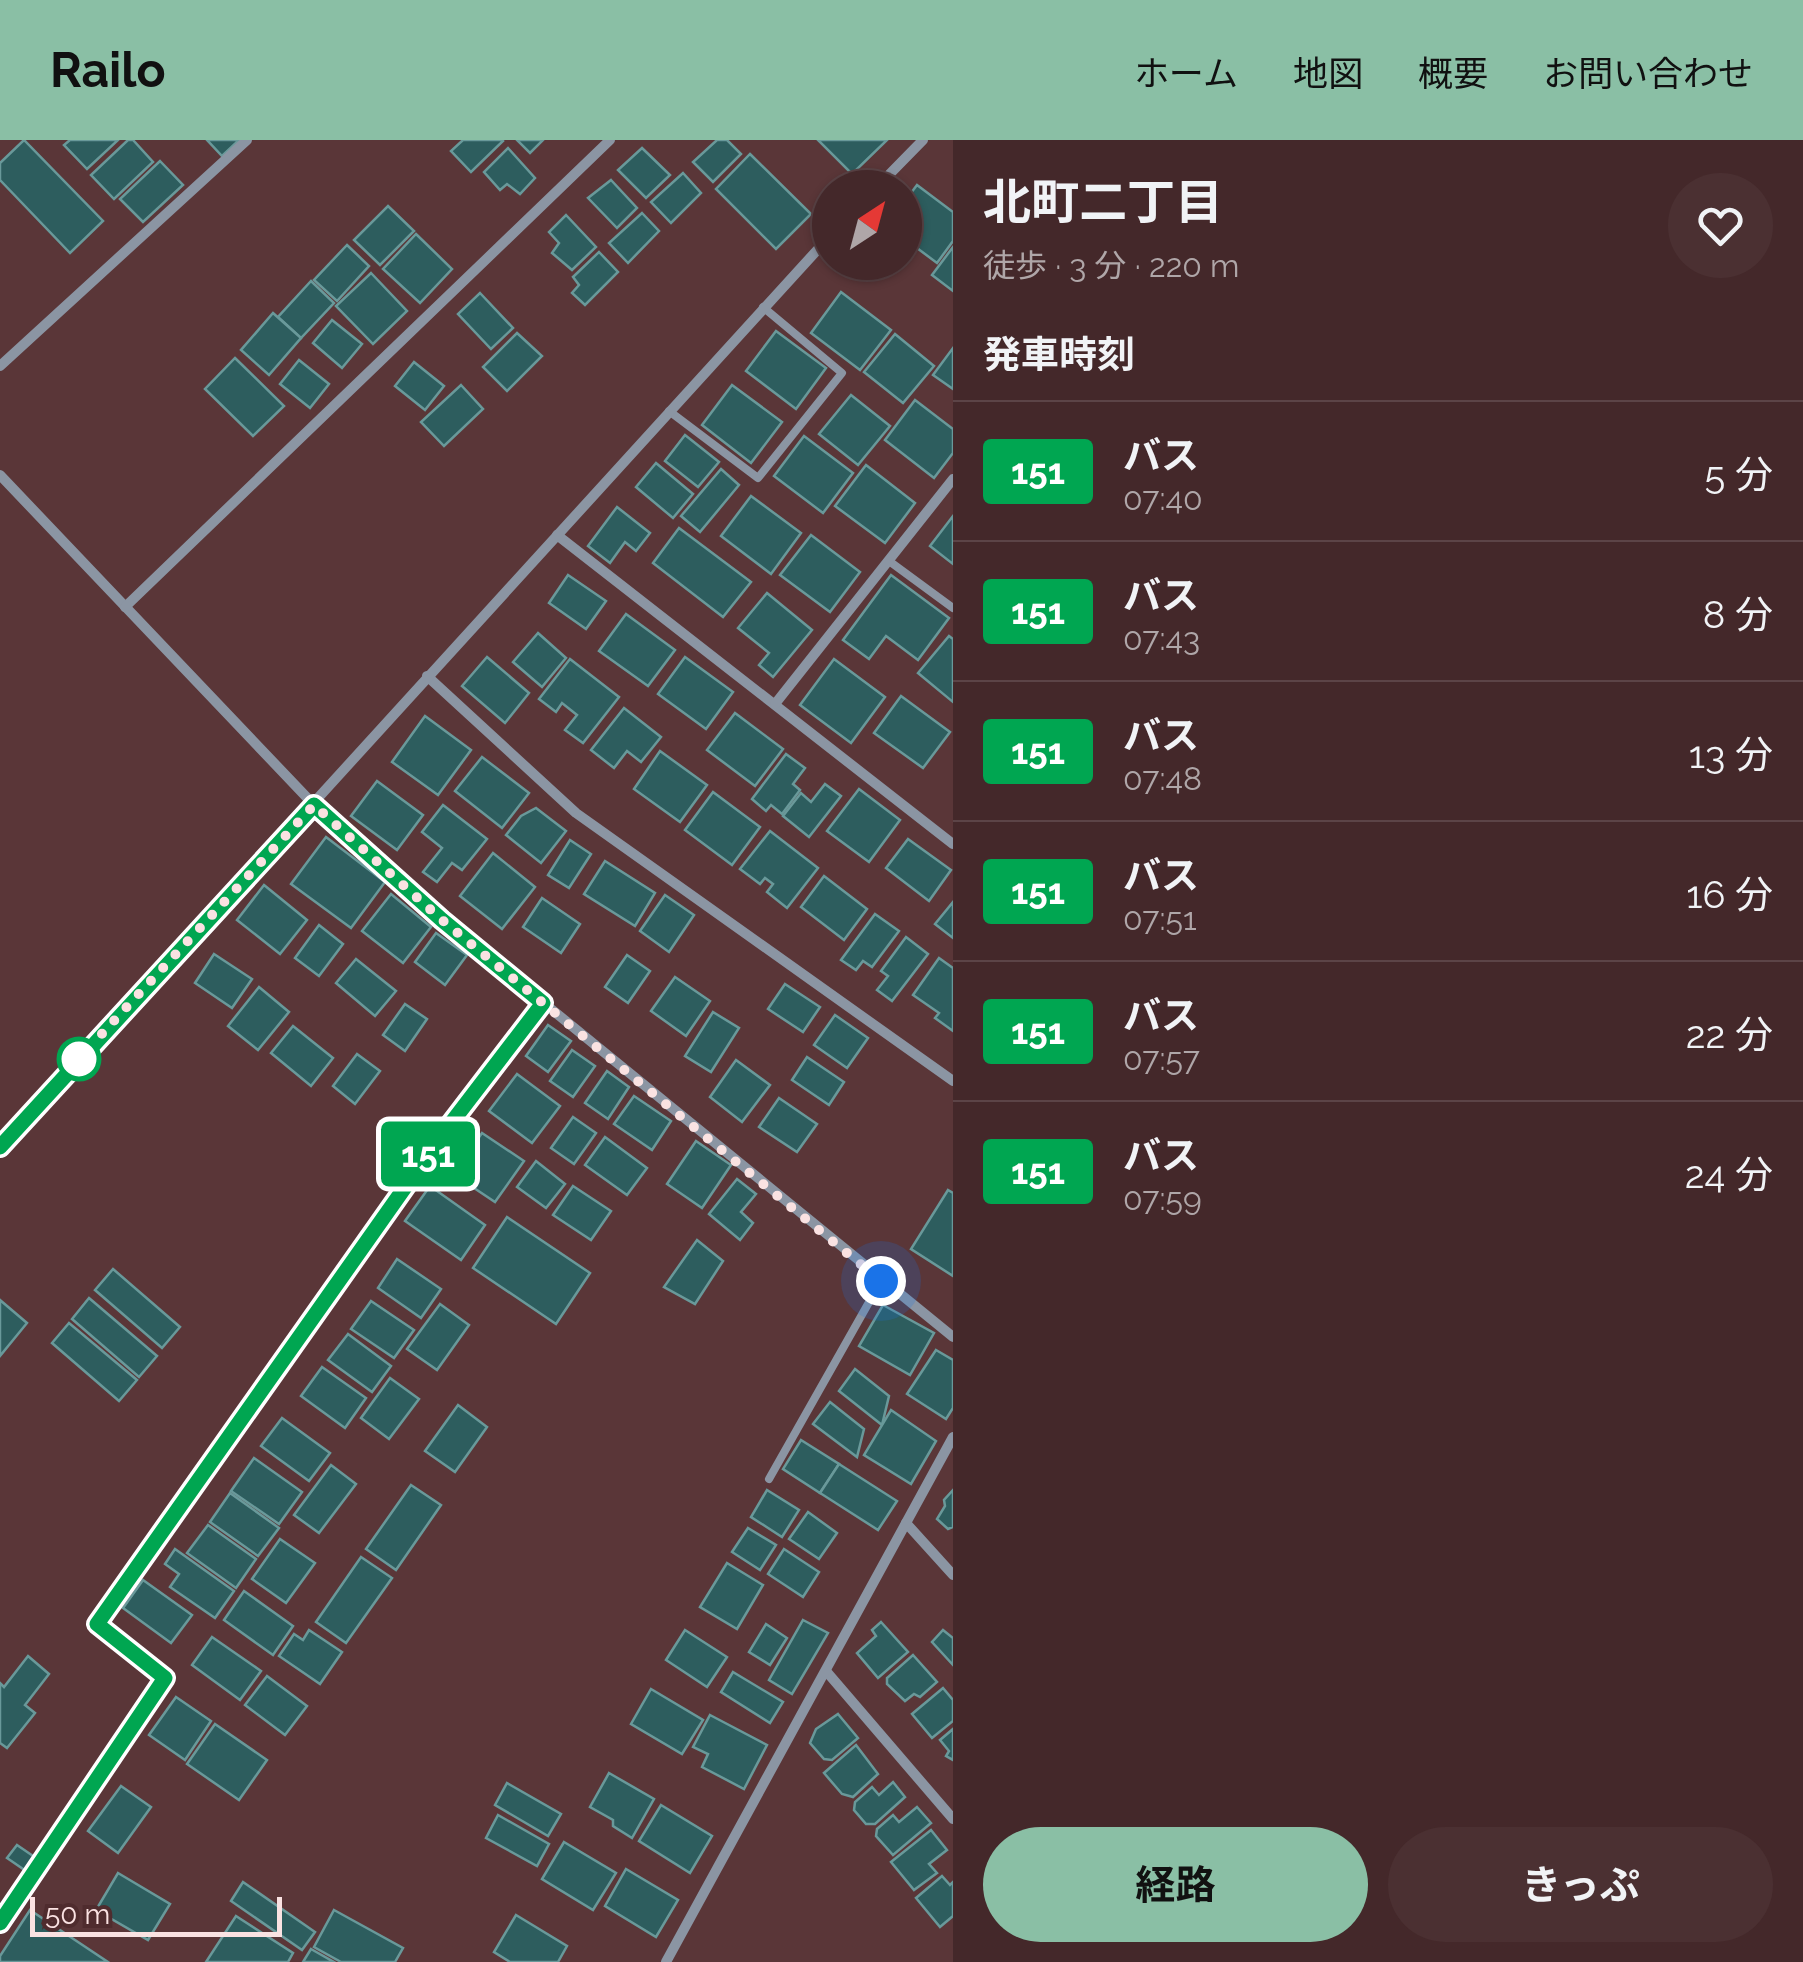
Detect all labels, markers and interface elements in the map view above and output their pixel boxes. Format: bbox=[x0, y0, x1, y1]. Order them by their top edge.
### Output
text: Railo bbox=[50, 42, 166, 98]
text: ホーム bbox=[1134, 53, 1238, 94]
text: 地図 bbox=[1293, 53, 1363, 94]
text: 概要 bbox=[1418, 53, 1488, 94]
text: お問い合わせ bbox=[1543, 53, 1753, 94]
north arrow bbox=[812, 170, 922, 280]
map controls bbox=[812, 170, 922, 280]
button: heart bbox=[1668, 173, 1773, 278]
text: 北町二丁目 bbox=[983, 174, 1223, 230]
text: 徒歩 · 3 分 · 220 m bbox=[983, 247, 1239, 284]
text: 発車時刻 bbox=[983, 332, 1135, 377]
text: バス bbox=[1123, 433, 1199, 478]
text: 151 bbox=[1011, 451, 1065, 492]
text: 5 分 bbox=[1705, 452, 1773, 497]
text: 07:40 bbox=[1123, 480, 1203, 517]
text: バス bbox=[1123, 573, 1199, 618]
text: 151 bbox=[1011, 591, 1065, 632]
text: 8 分 bbox=[1703, 592, 1773, 637]
text: 07:43 bbox=[1123, 620, 1200, 657]
text: バス bbox=[1123, 713, 1199, 758]
text: 151 bbox=[1011, 731, 1065, 772]
text: 13 分 bbox=[1689, 732, 1773, 777]
text: 07:48 bbox=[1123, 760, 1202, 797]
text: バス bbox=[1123, 853, 1199, 898]
text: 151 bbox=[1011, 871, 1065, 912]
text: 16 分 bbox=[1686, 872, 1773, 917]
text: 07:51 bbox=[1123, 900, 1197, 937]
text: バス bbox=[1123, 993, 1199, 1038]
text: 151 bbox=[1011, 1011, 1065, 1052]
text: 22 分 bbox=[1686, 1012, 1773, 1057]
unlabelled marker bbox=[58, 1038, 100, 1080]
text: 07:57 bbox=[1123, 1040, 1200, 1077]
line badge: 151 bbox=[370, 1122, 486, 1186]
text: バス bbox=[1123, 1133, 1199, 1178]
text: 151 bbox=[401, 1134, 455, 1175]
text: 151 bbox=[1011, 1151, 1065, 1192]
text: 24 分 bbox=[1685, 1152, 1773, 1197]
text: 07:59 bbox=[1123, 1180, 1202, 1217]
your location bbox=[856, 1256, 906, 1306]
button: 経路 bbox=[983, 1827, 1368, 1942]
button: きっぷ bbox=[1388, 1827, 1773, 1942]
scale bar bbox=[30, 1892, 282, 1936]
text: 50 m bbox=[45, 1898, 110, 1931]

